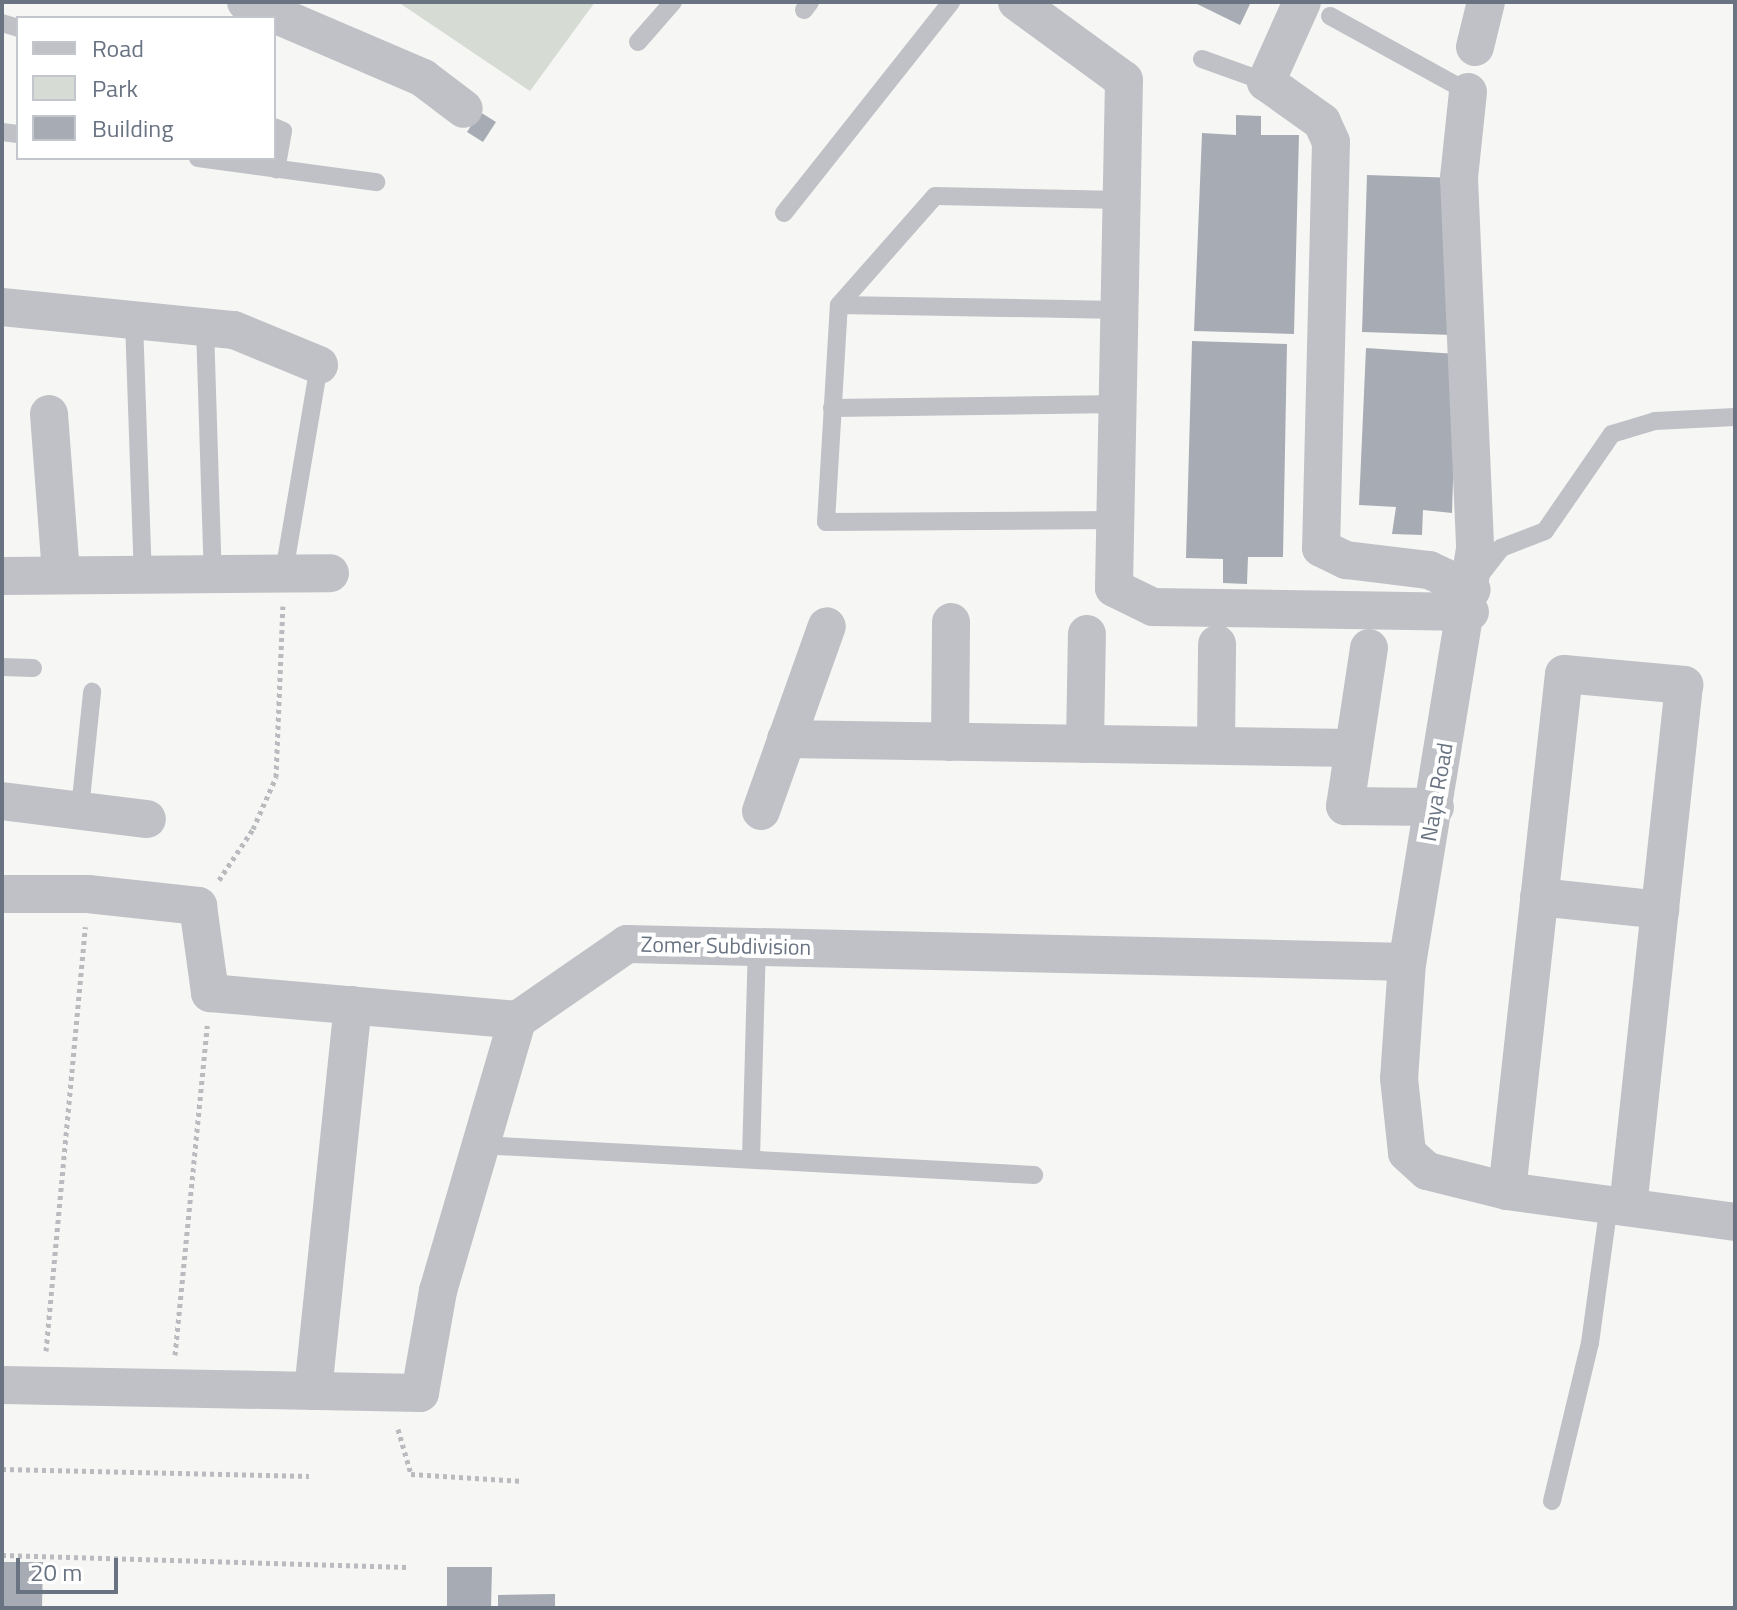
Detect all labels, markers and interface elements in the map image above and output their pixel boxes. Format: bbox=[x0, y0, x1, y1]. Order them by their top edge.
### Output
legend bbox=[16, 16, 276, 160]
text: Road bbox=[92, 30, 144, 66]
text: Park bbox=[92, 70, 138, 106]
text: Building bbox=[92, 110, 174, 146]
street label: Naya Road bbox=[1415, 741, 1459, 843]
street label: Zomer Subdivision bbox=[640, 931, 812, 961]
scale bar bbox=[20, 1542, 122, 1592]
text: 20 m bbox=[30, 1554, 82, 1590]

